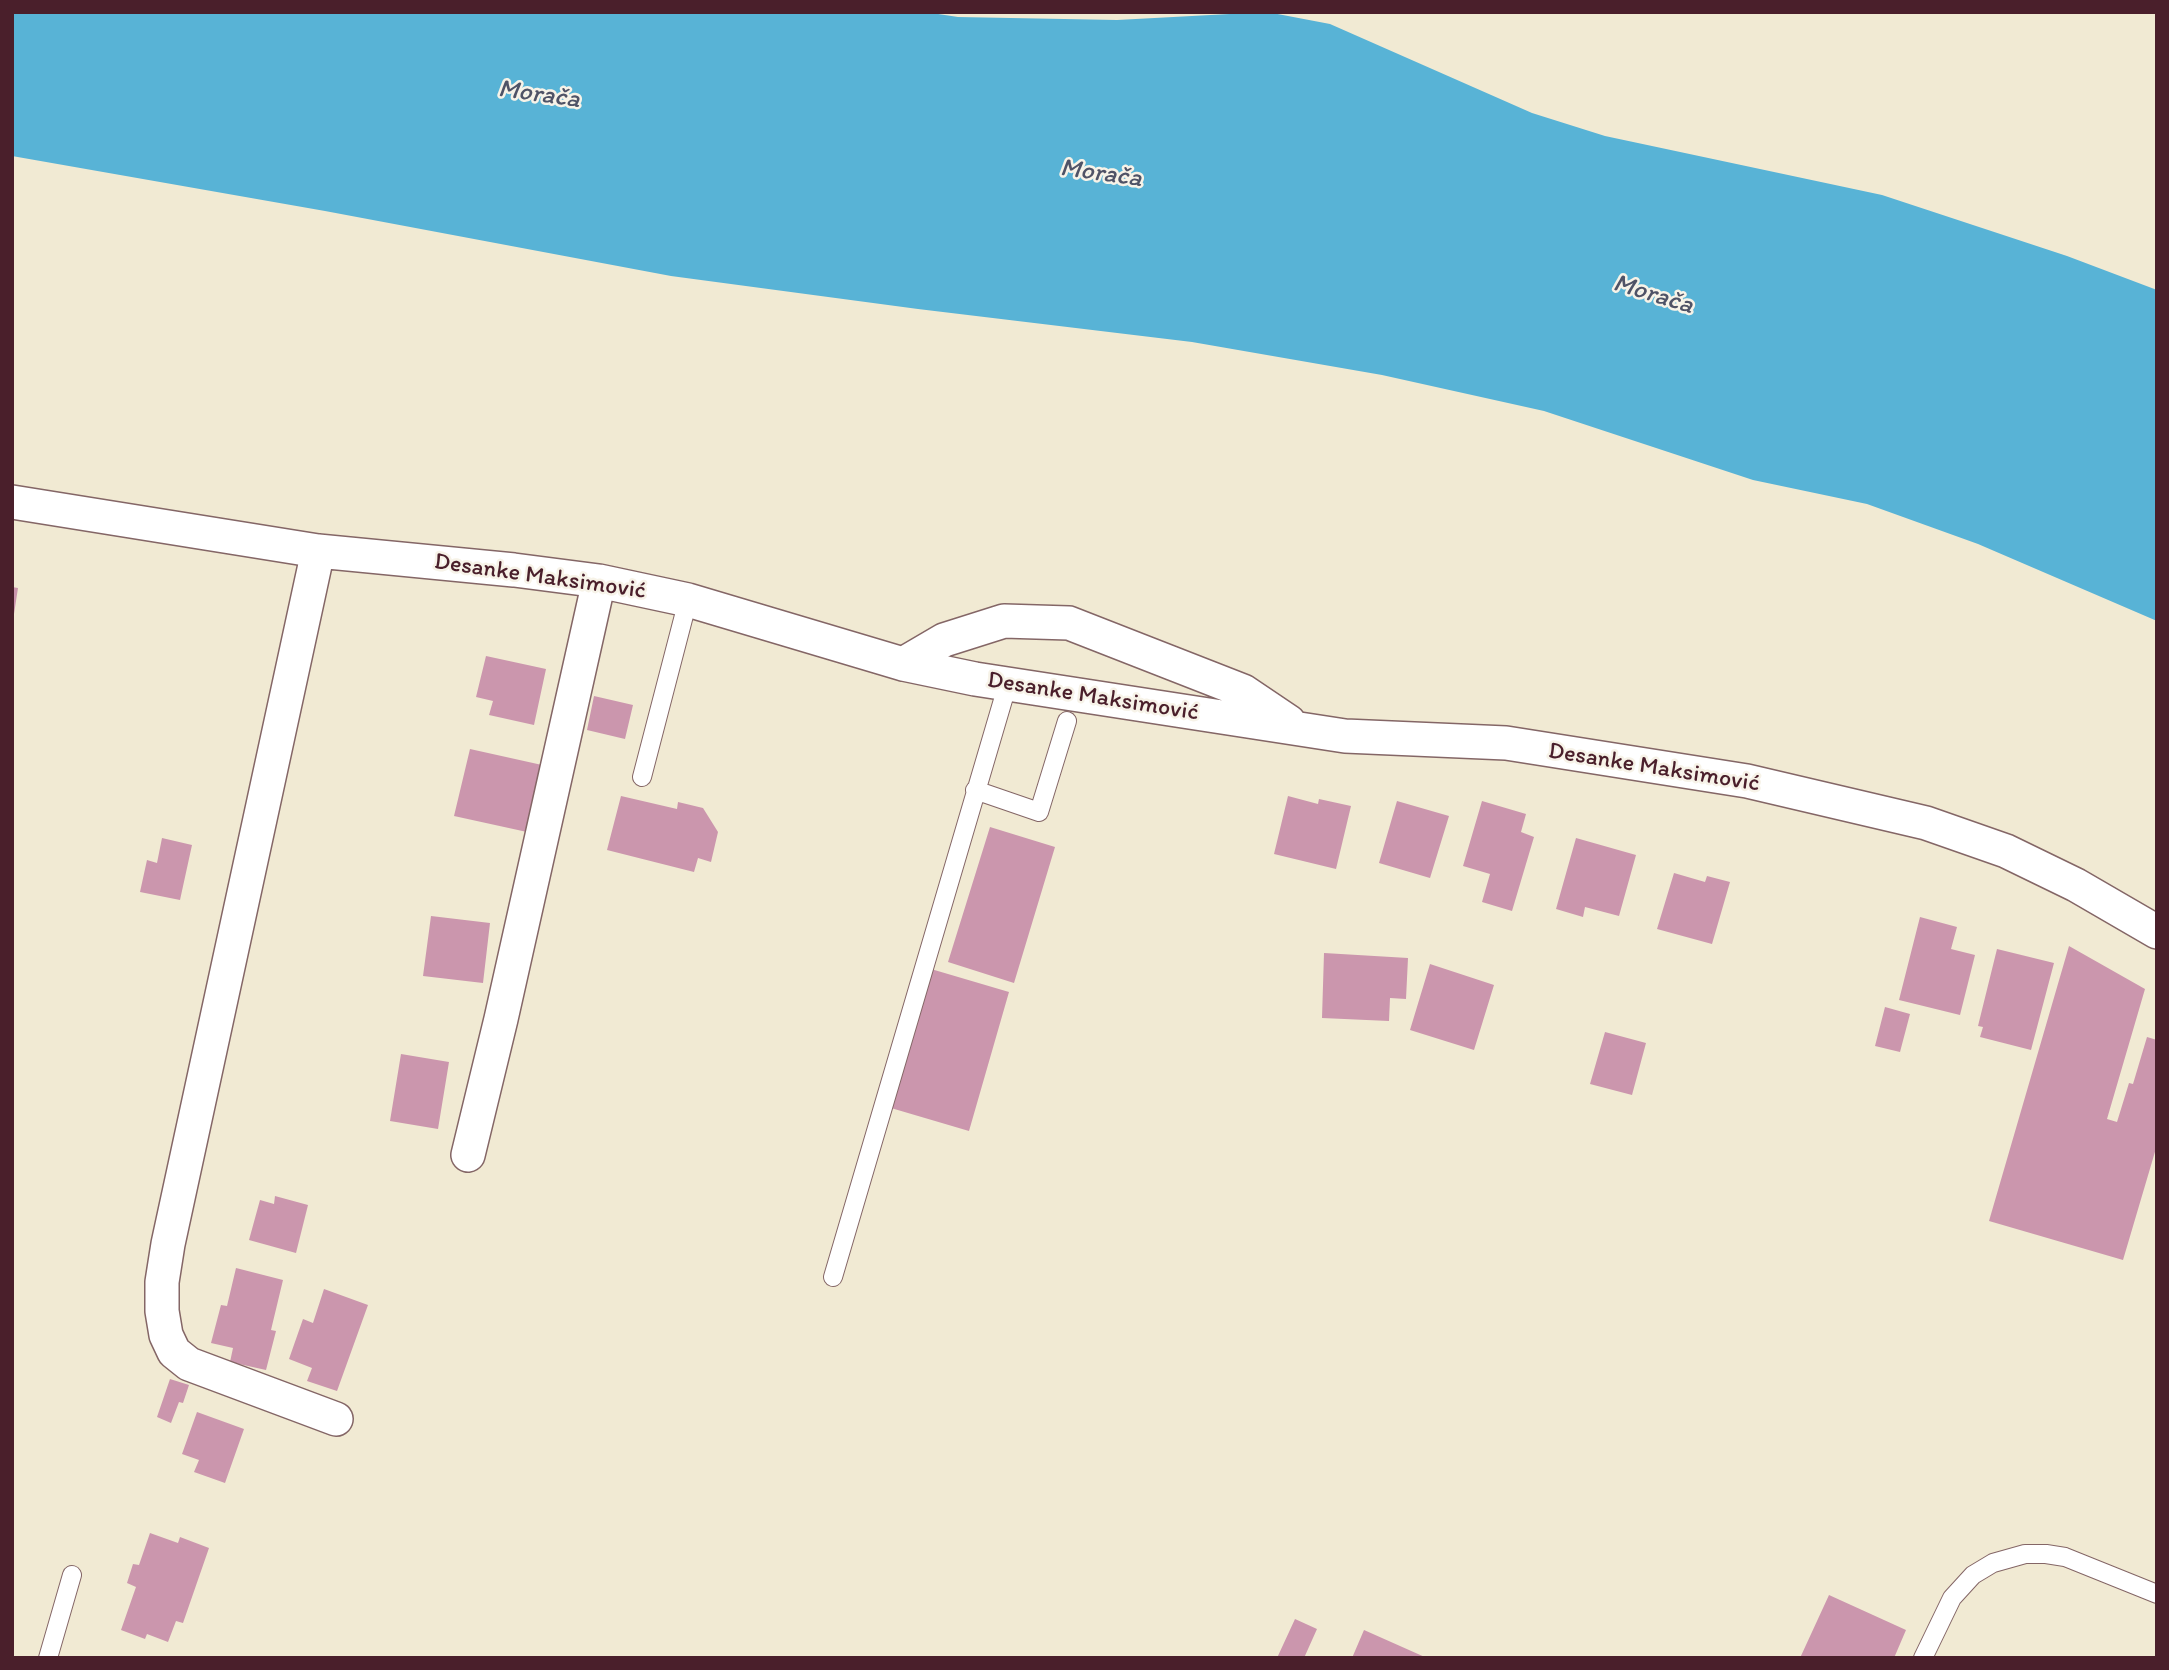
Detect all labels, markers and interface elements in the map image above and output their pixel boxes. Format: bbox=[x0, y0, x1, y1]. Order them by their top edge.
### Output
water label: Morača bbox=[496, 74, 582, 116]
water label: Morača bbox=[1058, 153, 1144, 195]
water label: Morača bbox=[1609, 268, 1697, 322]
street label: Desanke Maksimović bbox=[432, 548, 648, 606]
street label: Desanke Maksimović bbox=[985, 666, 1201, 728]
street label: Desanke Maksimović bbox=[1546, 737, 1762, 799]

